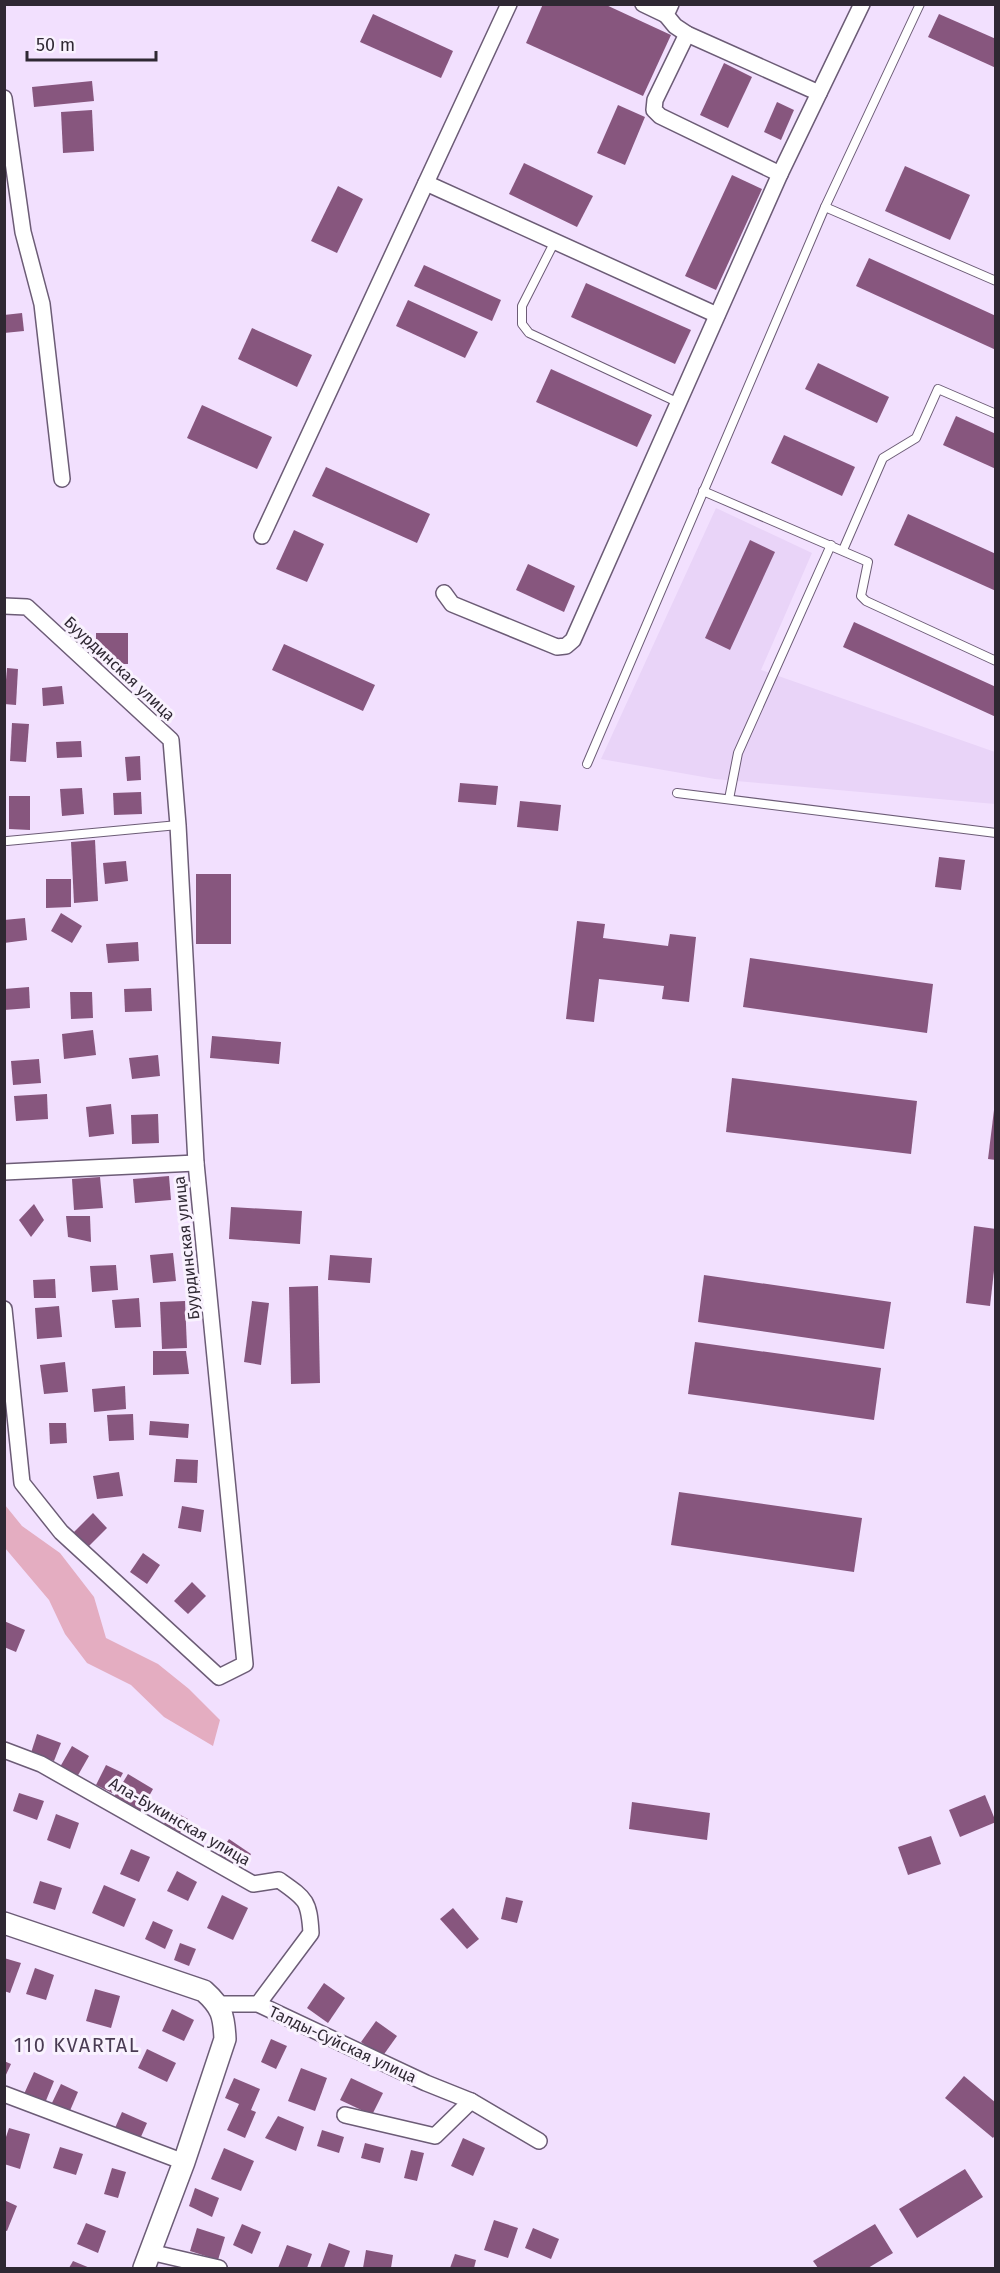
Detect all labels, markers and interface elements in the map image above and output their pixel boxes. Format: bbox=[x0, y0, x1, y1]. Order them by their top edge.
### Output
scale bar bbox=[27, 24, 156, 62]
text: 50 m bbox=[36, 34, 75, 56]
street label: Буурдинская улица bbox=[60, 612, 179, 725]
street label: Буурдинская улица bbox=[170, 1175, 203, 1321]
street label: Ала-Букинская улица bbox=[106, 1773, 254, 1870]
street label: Талды-Суйская улица bbox=[266, 2002, 419, 2087]
district label: 110 KVARTAL bbox=[14, 2033, 140, 2057]

